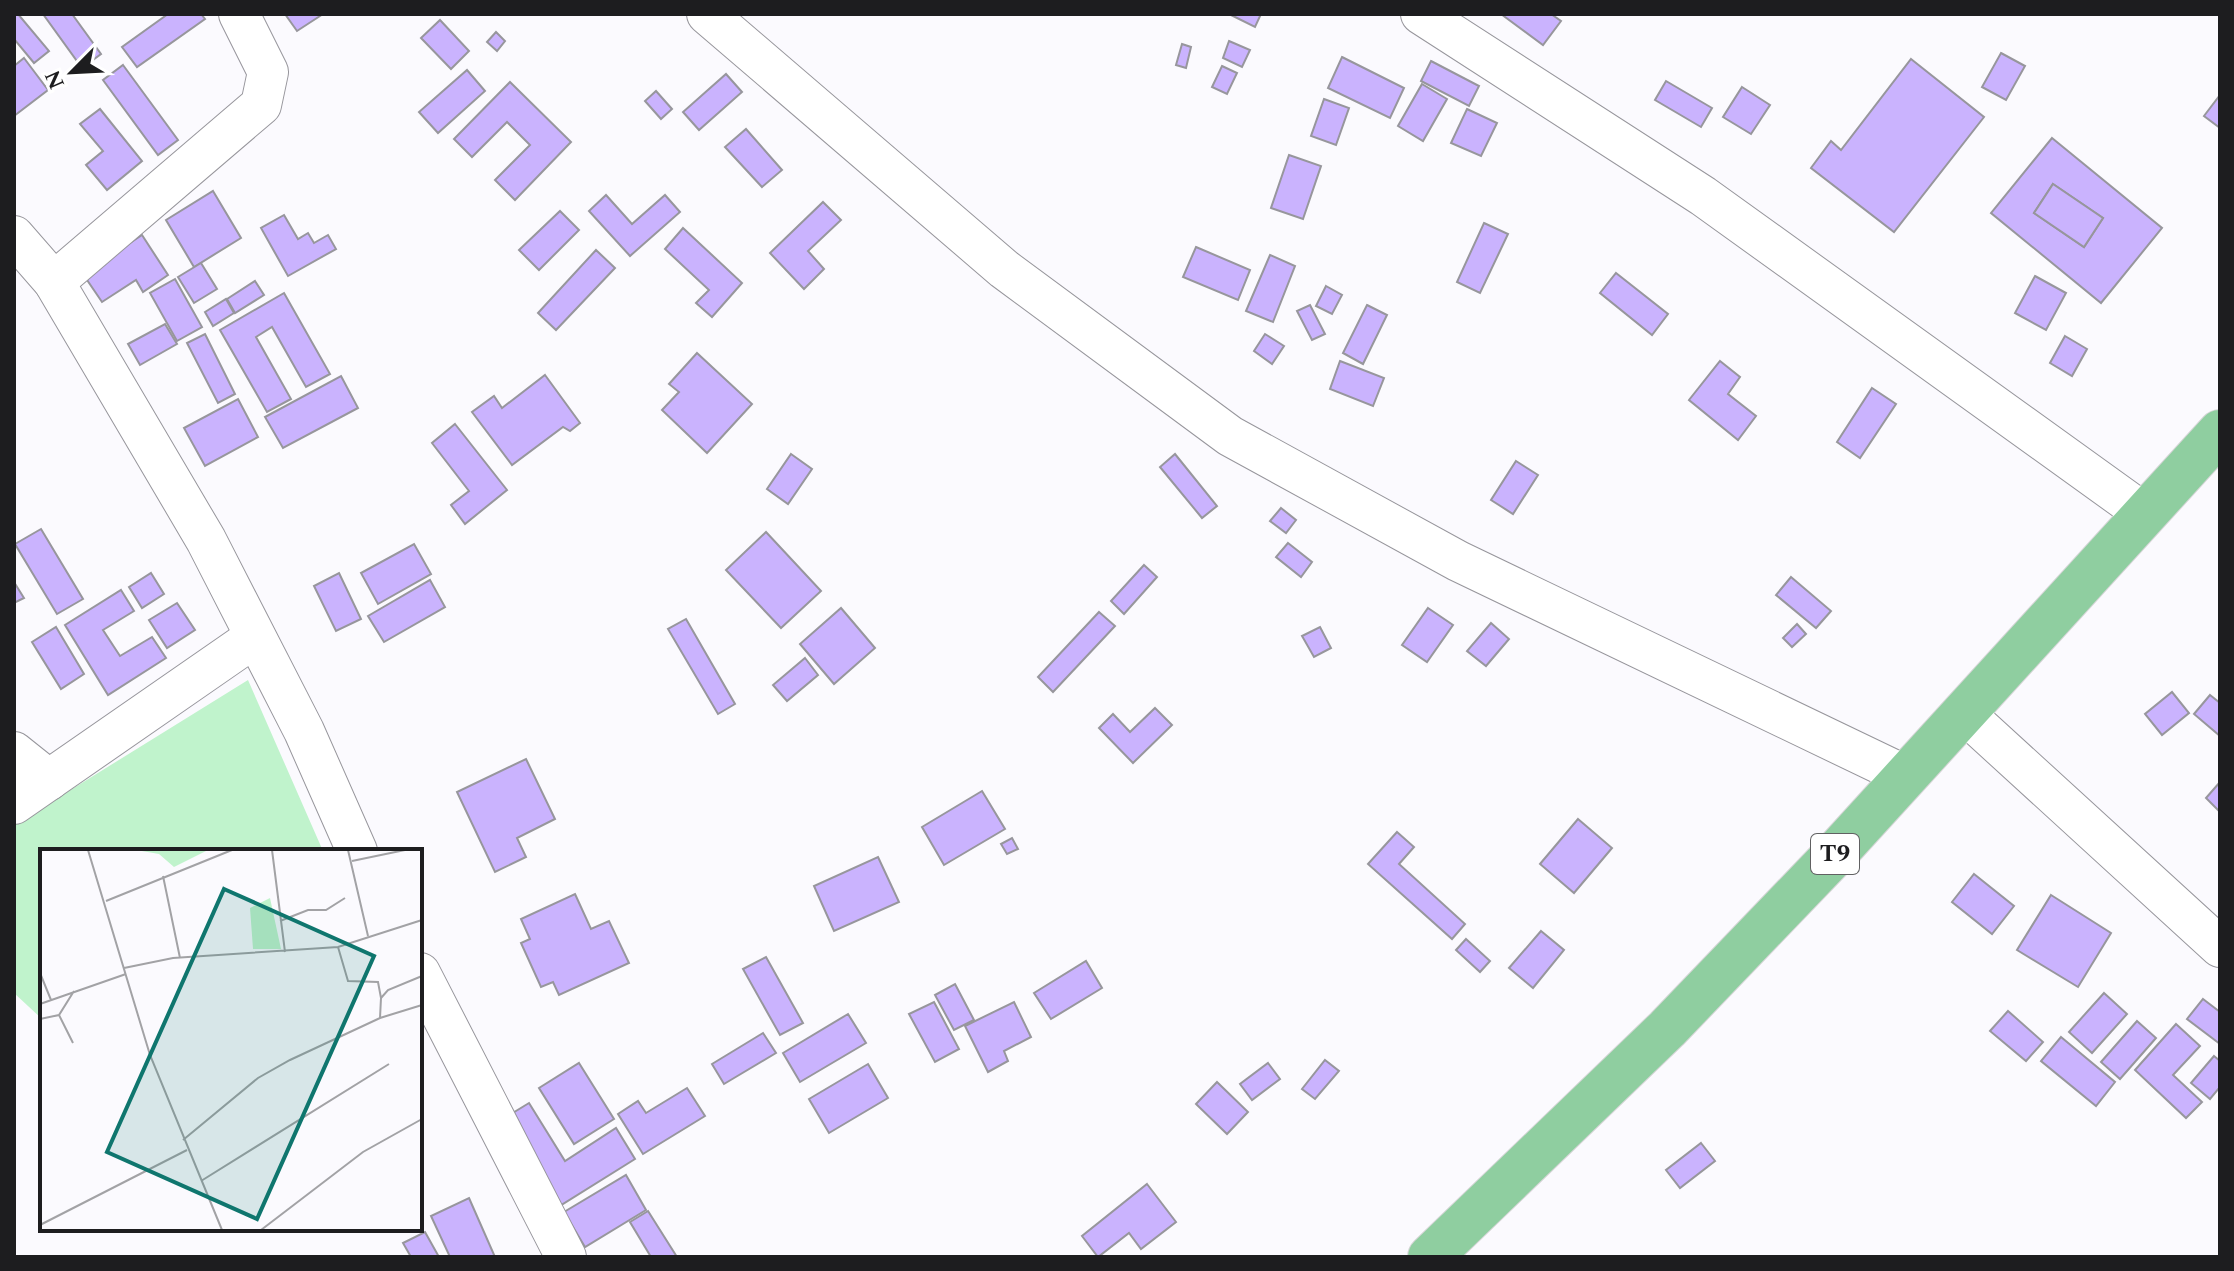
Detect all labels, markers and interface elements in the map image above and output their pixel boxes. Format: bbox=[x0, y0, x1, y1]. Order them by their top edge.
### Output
north arrow bbox=[32, 32, 112, 112]
text: N bbox=[36, 65, 74, 94]
road number: T9 bbox=[1811, 834, 1859, 874]
inset map bbox=[40, 849, 422, 1231]

